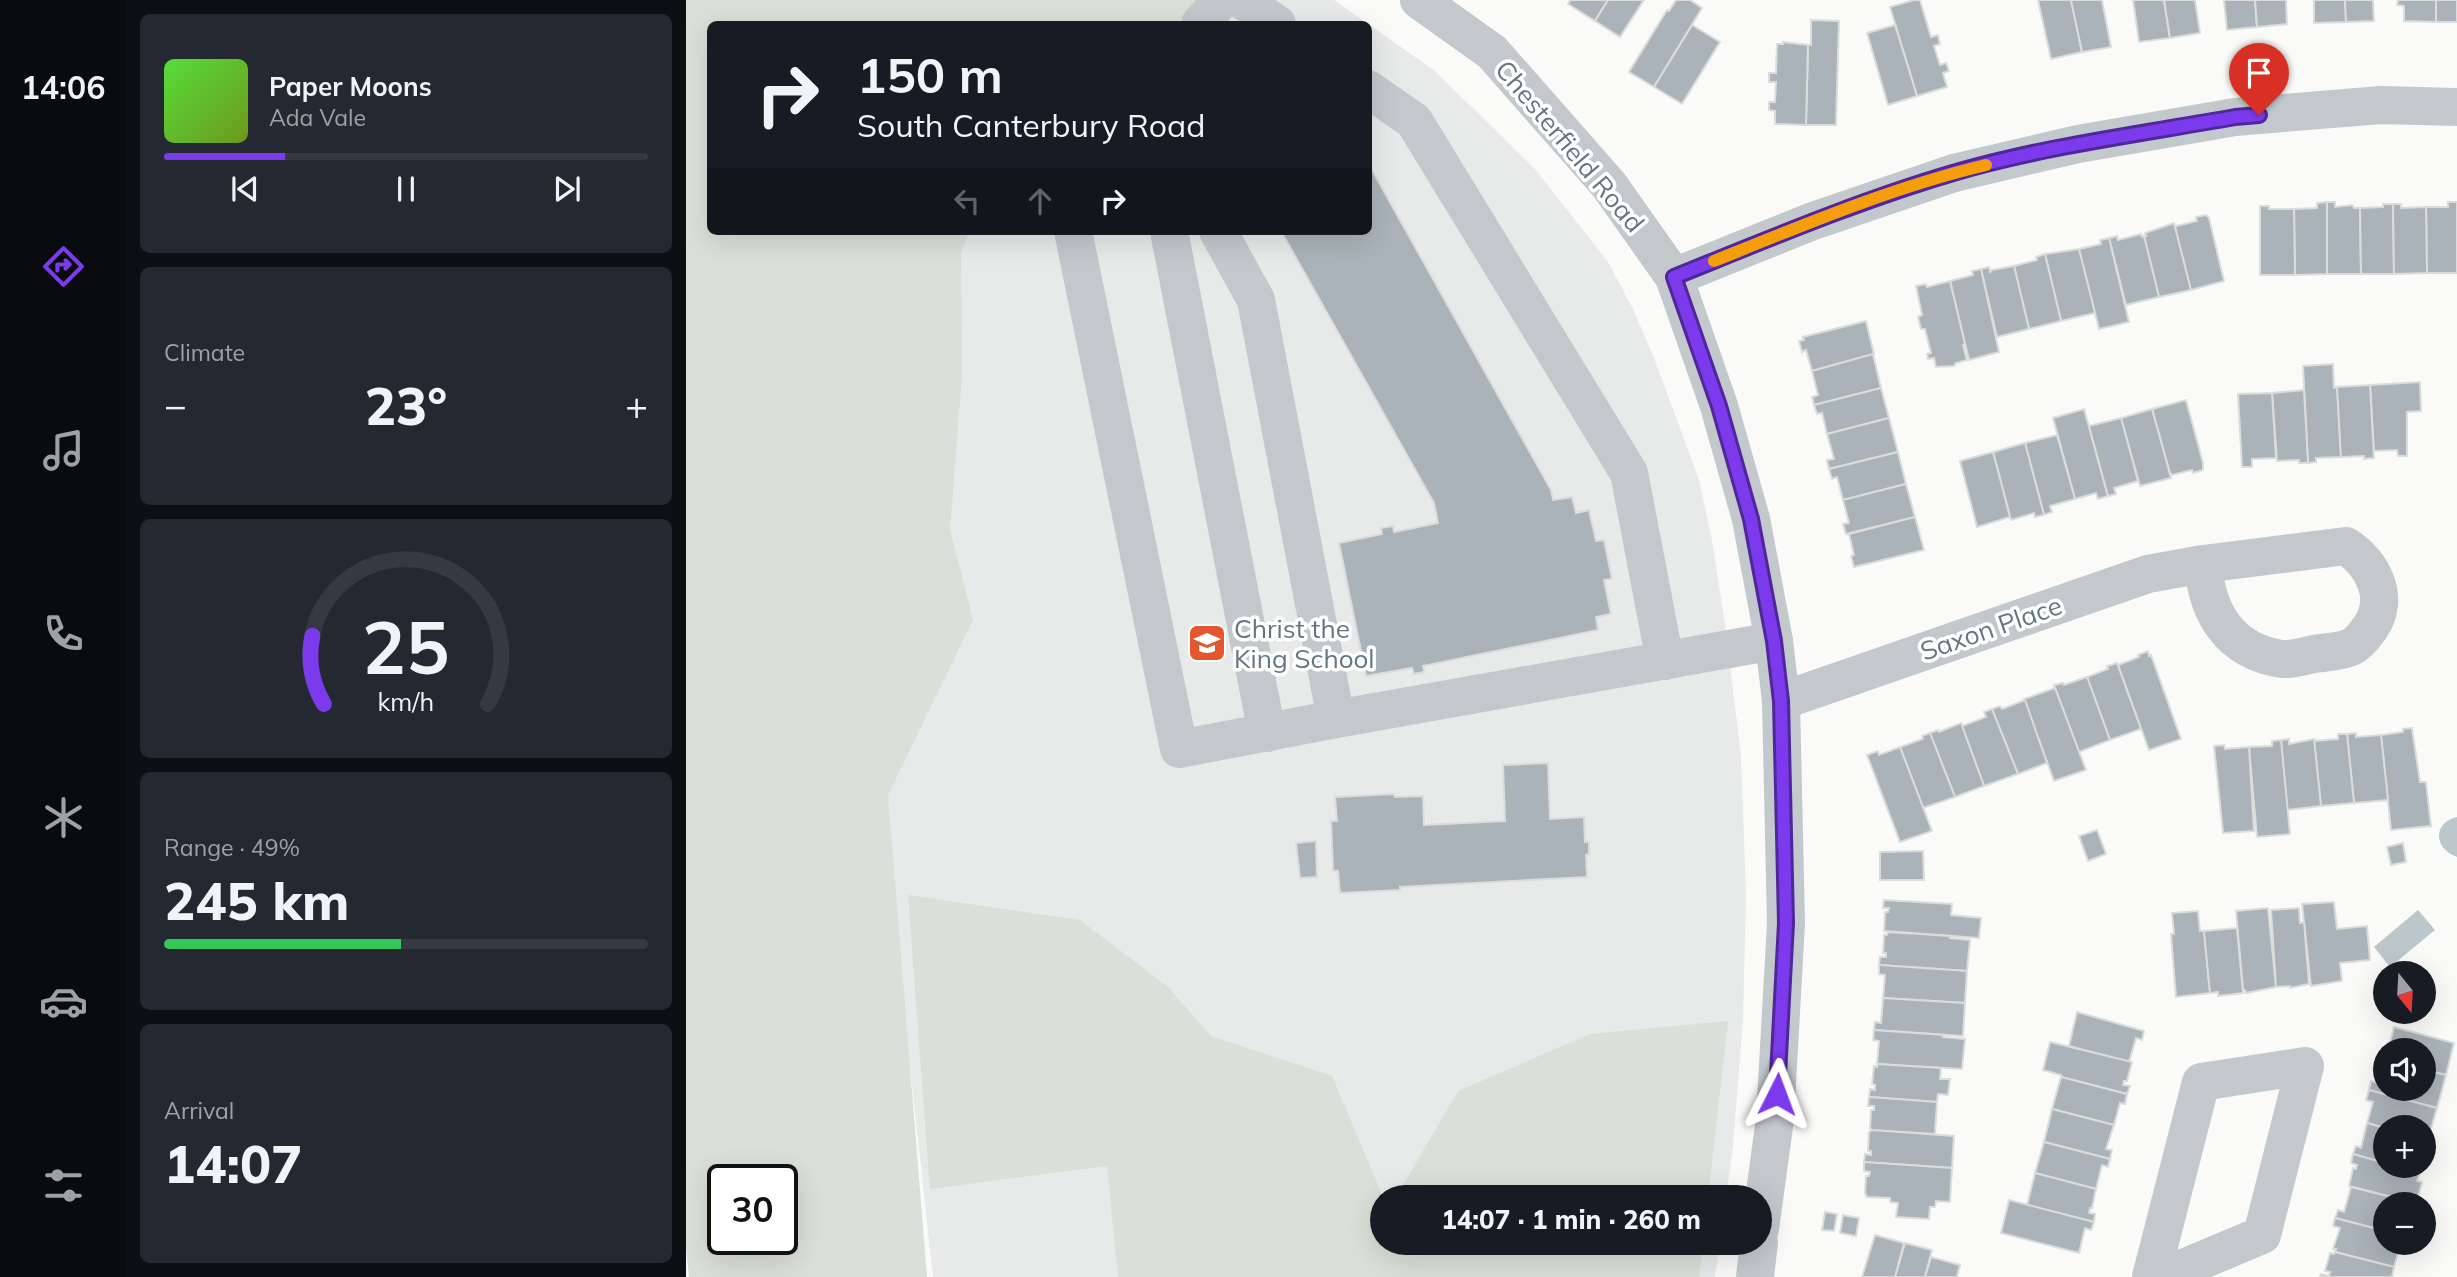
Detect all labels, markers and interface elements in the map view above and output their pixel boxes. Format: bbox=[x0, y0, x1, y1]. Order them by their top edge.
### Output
pin bbox=[2229, 43, 2289, 115]
text: 150 m bbox=[857, 44, 1003, 105]
icon: right bbox=[742, 49, 833, 140]
street label: Chesterfield Road bbox=[1488, 53, 1652, 239]
icon: arrive bbox=[2240, 54, 2278, 92]
text: 14:06 bbox=[21, 67, 105, 107]
text: Paper Moons bbox=[269, 70, 432, 103]
text: Ada Vale bbox=[269, 103, 366, 132]
text: South Canterbury Road bbox=[857, 105, 1205, 145]
icon: previous bbox=[226, 170, 264, 208]
icon: pause bbox=[387, 170, 425, 208]
icon: next bbox=[548, 170, 586, 208]
icon: left bbox=[948, 182, 986, 220]
icon: ahead bbox=[1021, 182, 1059, 220]
icon: right bbox=[1094, 182, 1132, 220]
icon: directions bbox=[39, 242, 88, 291]
text: Climate bbox=[164, 338, 245, 367]
text: 23° bbox=[365, 373, 447, 438]
text: − bbox=[164, 381, 187, 429]
text: + bbox=[625, 381, 648, 429]
icon: music bbox=[39, 426, 88, 475]
street label: Saxon Place bbox=[1916, 588, 2066, 668]
text: 25 bbox=[362, 602, 450, 693]
icon: phone bbox=[39, 609, 88, 658]
place label: Christ the King School bbox=[1234, 612, 1375, 675]
school or university icon: Christ the King School bbox=[1186, 622, 1228, 664]
text: km/h bbox=[378, 686, 434, 717]
icon: climate bbox=[39, 793, 88, 842]
text: Range · 49% bbox=[164, 833, 300, 862]
text: 245 km bbox=[164, 868, 349, 933]
north arrow bbox=[2373, 961, 2436, 1024]
map controls bbox=[2373, 961, 2436, 1255]
icon: car bbox=[39, 977, 88, 1026]
button: sound bbox=[2373, 1038, 2436, 1101]
position arrow bbox=[1740, 1057, 1814, 1131]
text: Arrival bbox=[164, 1096, 234, 1125]
button: + bbox=[2373, 1115, 2436, 1178]
text: 14:07 bbox=[164, 1131, 302, 1196]
icon: filters bbox=[39, 1161, 88, 1210]
speed limit sign: 30 bbox=[707, 1164, 798, 1255]
button: − bbox=[2373, 1192, 2436, 1255]
text: 14:07 · 1 min · 260 m bbox=[1441, 1203, 1701, 1236]

